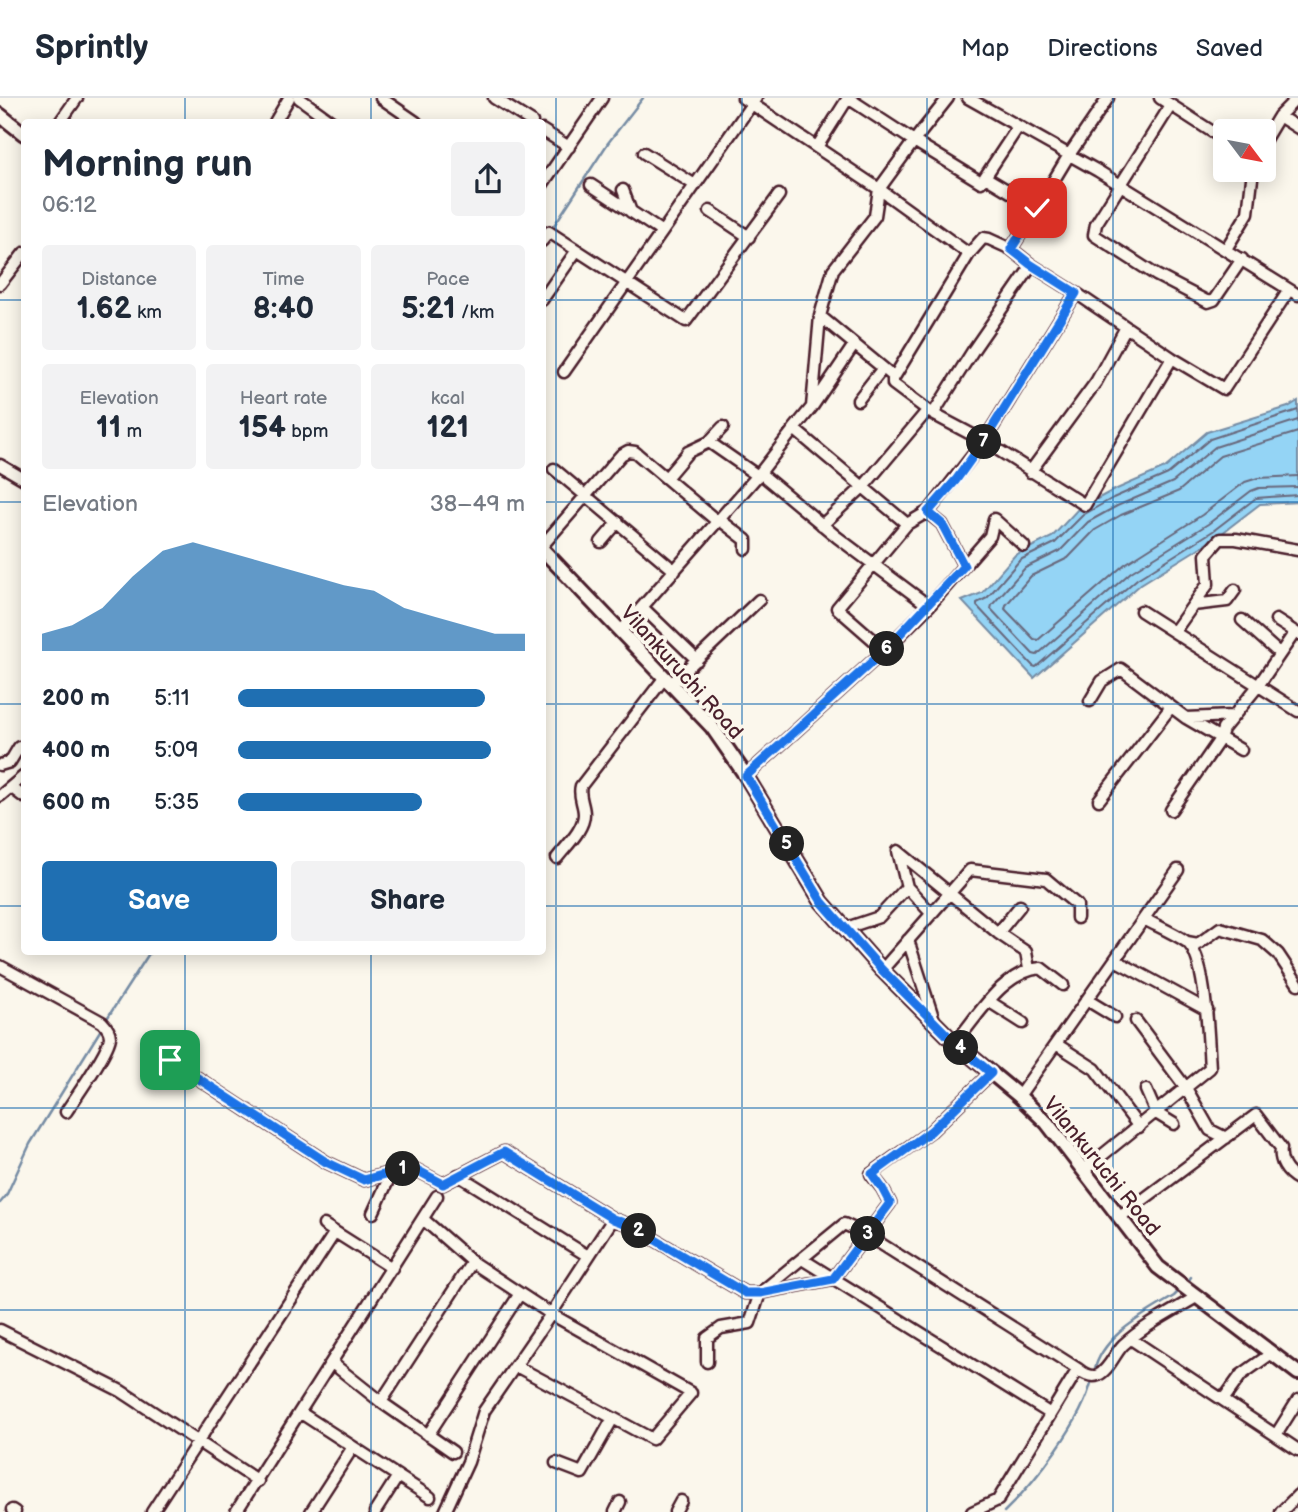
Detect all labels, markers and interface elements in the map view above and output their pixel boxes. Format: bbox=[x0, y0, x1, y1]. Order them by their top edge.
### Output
text: Sprintly bbox=[35, 28, 148, 68]
text: Map bbox=[961, 34, 1009, 63]
text: Directions bbox=[1047, 34, 1158, 63]
text: Saved bbox=[1196, 34, 1263, 63]
north arrow bbox=[1213, 119, 1276, 182]
map controls bbox=[1213, 119, 1276, 182]
text: Morning run bbox=[42, 142, 253, 187]
button: share bbox=[451, 142, 525, 216]
pin bbox=[1007, 178, 1067, 238]
icon: check bbox=[1018, 189, 1056, 227]
text: 06:12 bbox=[42, 191, 97, 219]
text: Distance bbox=[81, 268, 157, 291]
text: Time bbox=[262, 268, 305, 291]
text: Pace bbox=[426, 268, 469, 291]
text: 1.62 bbox=[76, 291, 132, 327]
text: 8:40 bbox=[253, 291, 314, 327]
text: 5:21 bbox=[401, 291, 456, 327]
text: km bbox=[132, 301, 162, 324]
text: /km bbox=[456, 301, 494, 324]
text: Elevation bbox=[80, 387, 159, 410]
text: Heart rate bbox=[240, 387, 327, 410]
text: kcal bbox=[431, 387, 465, 410]
text: 11 bbox=[96, 410, 121, 446]
text: 154 bbox=[238, 410, 286, 446]
text: 121 bbox=[427, 410, 469, 446]
text: m bbox=[121, 420, 142, 443]
text: bpm bbox=[286, 420, 329, 443]
pin: 7 bbox=[967, 424, 1002, 460]
text: 7 bbox=[978, 430, 989, 453]
text: Elevation bbox=[42, 490, 138, 518]
text: 38–49 m bbox=[430, 490, 525, 518]
street label: Vilankuruchi Road bbox=[615, 600, 748, 744]
pin: 6 bbox=[870, 632, 904, 666]
text: 6 bbox=[881, 637, 892, 660]
text: 200 m bbox=[42, 684, 110, 712]
text: 5:11 bbox=[154, 684, 190, 712]
text: 400 m bbox=[42, 736, 110, 764]
text: 5:09 bbox=[154, 736, 199, 764]
text: 600 m bbox=[42, 788, 110, 816]
text: 5:35 bbox=[154, 788, 199, 816]
pin: 5 bbox=[770, 826, 804, 862]
text: 5 bbox=[781, 832, 792, 855]
button: Save bbox=[42, 861, 277, 941]
button: Share bbox=[291, 861, 525, 941]
pin bbox=[140, 1030, 200, 1090]
pin: 4 bbox=[944, 1030, 978, 1066]
text: 4 bbox=[955, 1036, 966, 1059]
icon: arrive bbox=[151, 1041, 189, 1079]
street label: Vilankuruchi Road bbox=[1038, 1092, 1165, 1241]
pin: 1 bbox=[386, 1152, 420, 1186]
text: 1 bbox=[399, 1157, 407, 1180]
pin: 2 bbox=[622, 1214, 656, 1248]
pin: 3 bbox=[850, 1216, 886, 1252]
text: 2 bbox=[633, 1219, 644, 1242]
text: 3 bbox=[862, 1222, 873, 1245]

